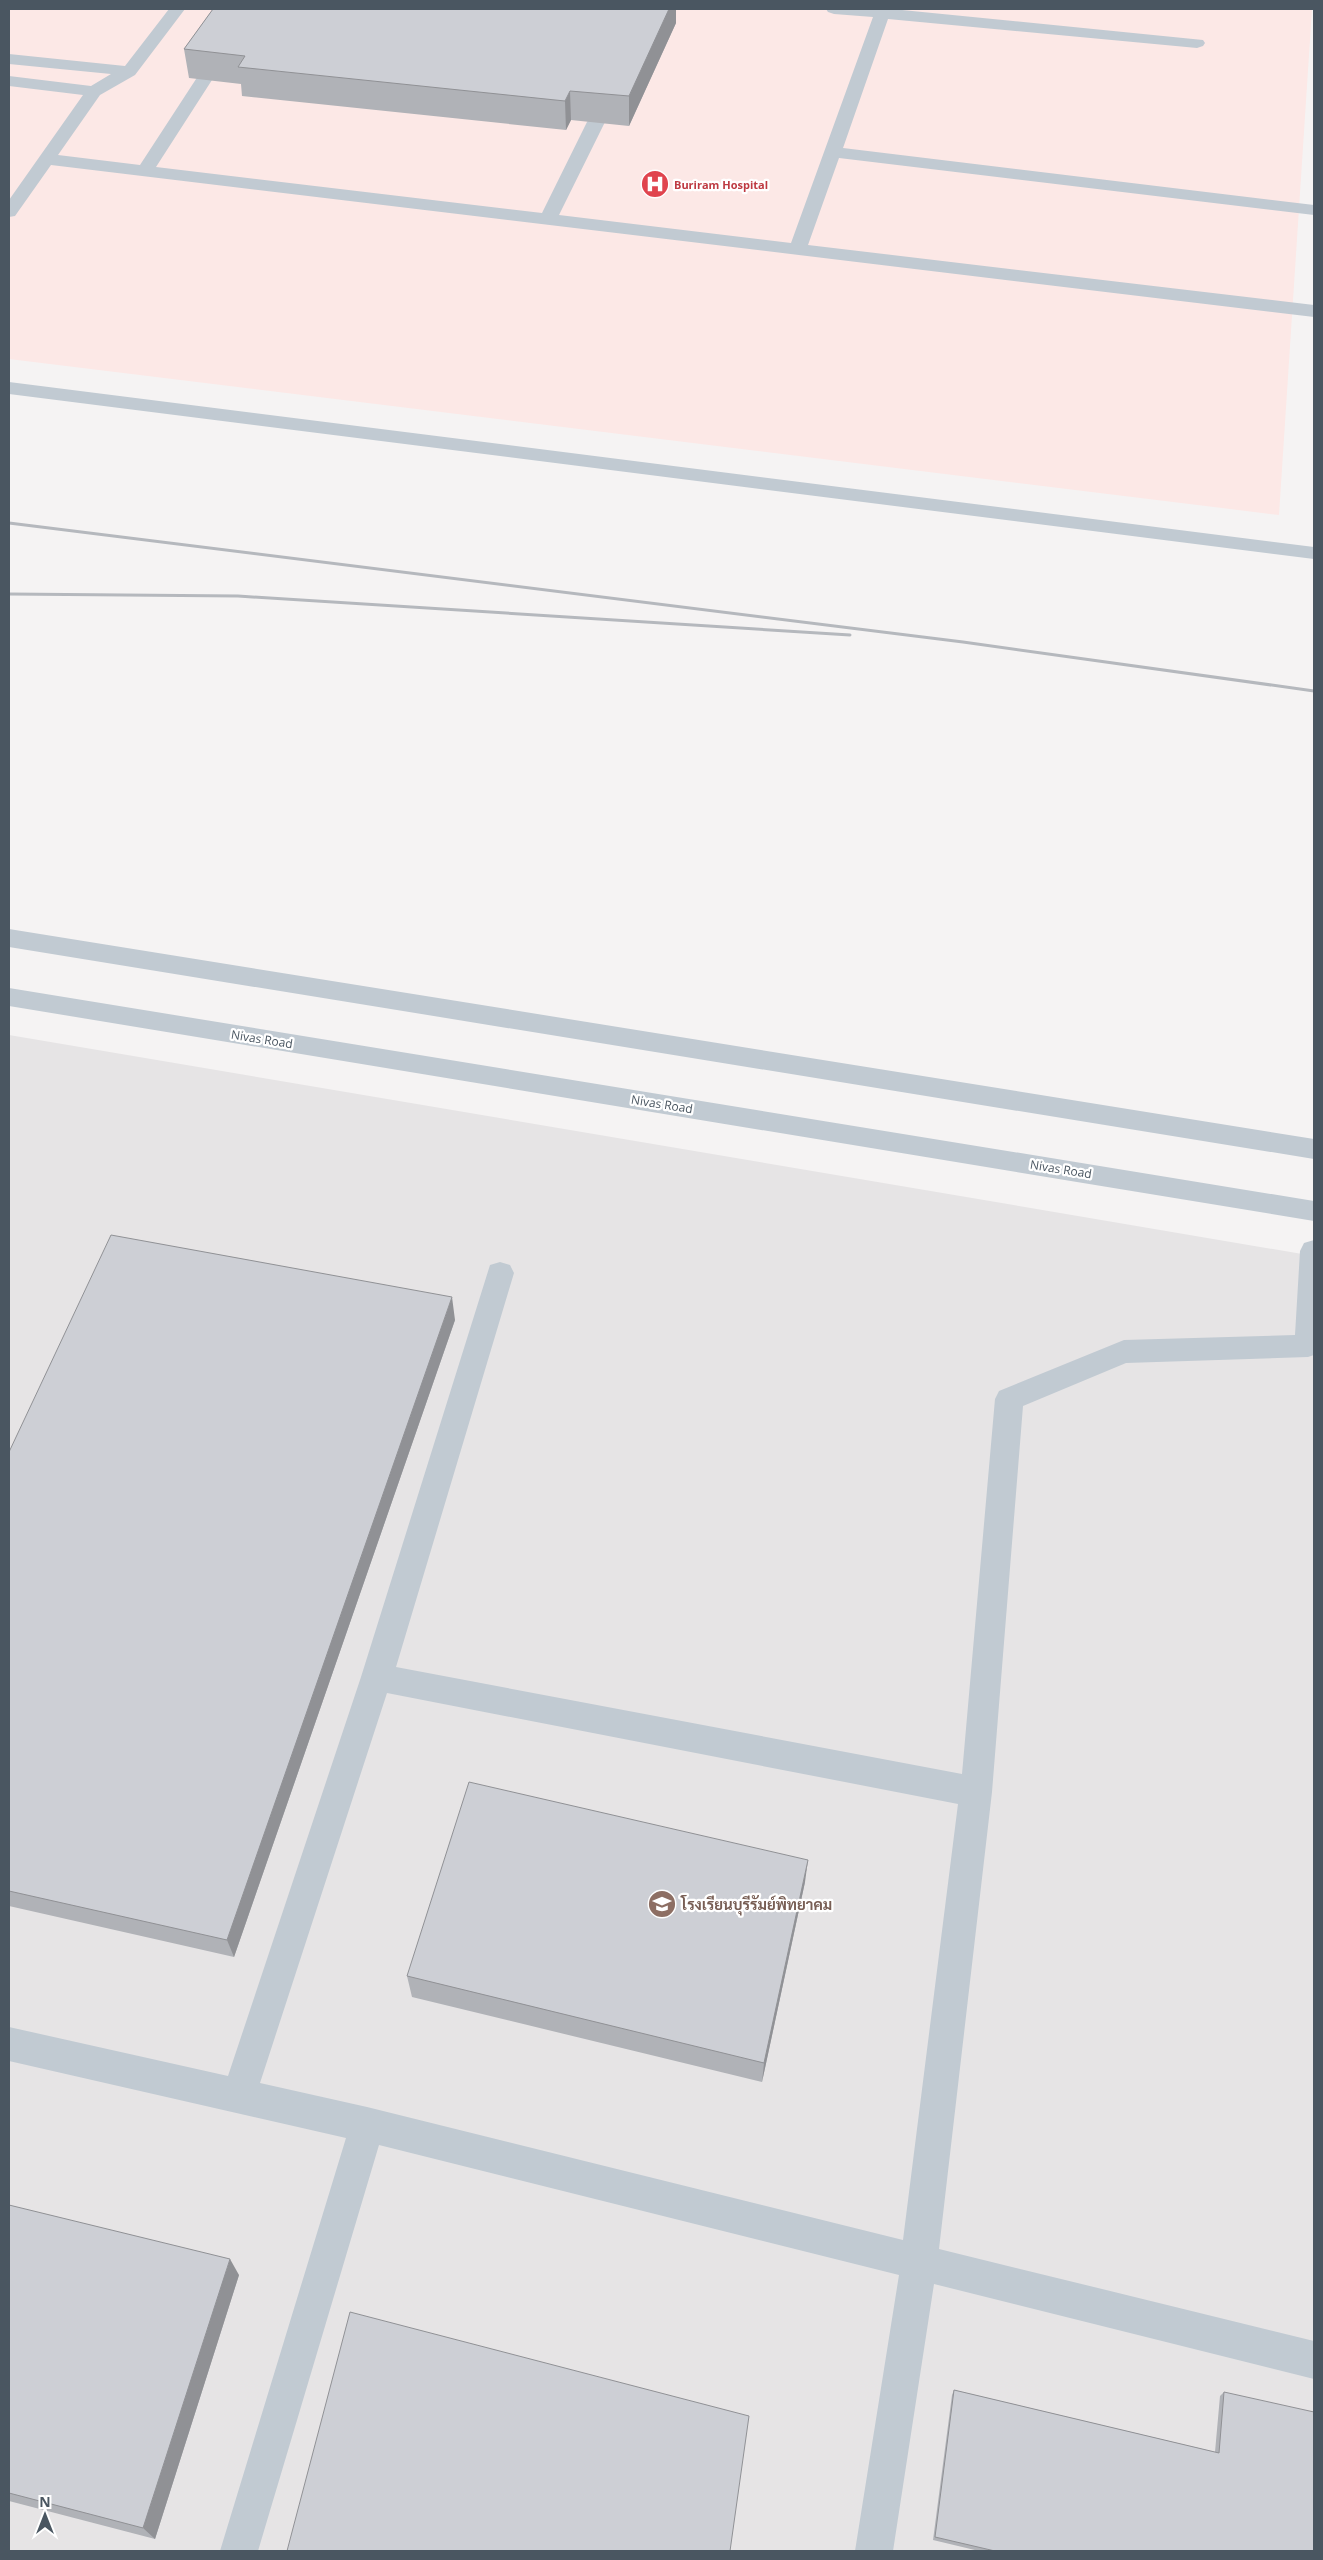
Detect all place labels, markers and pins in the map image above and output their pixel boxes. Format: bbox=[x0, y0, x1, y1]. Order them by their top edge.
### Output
hospital icon: Buriram Hospital bbox=[640, 169, 670, 199]
place label: Buriram Hospital bbox=[674, 177, 768, 192]
school or university icon: โรงเรียนบุรีรัมย์พิทยาคม bbox=[647, 1889, 677, 1919]
place label: โรงเรียนบุรีรัมย์พิทยาคม bbox=[680, 1894, 832, 1916]

